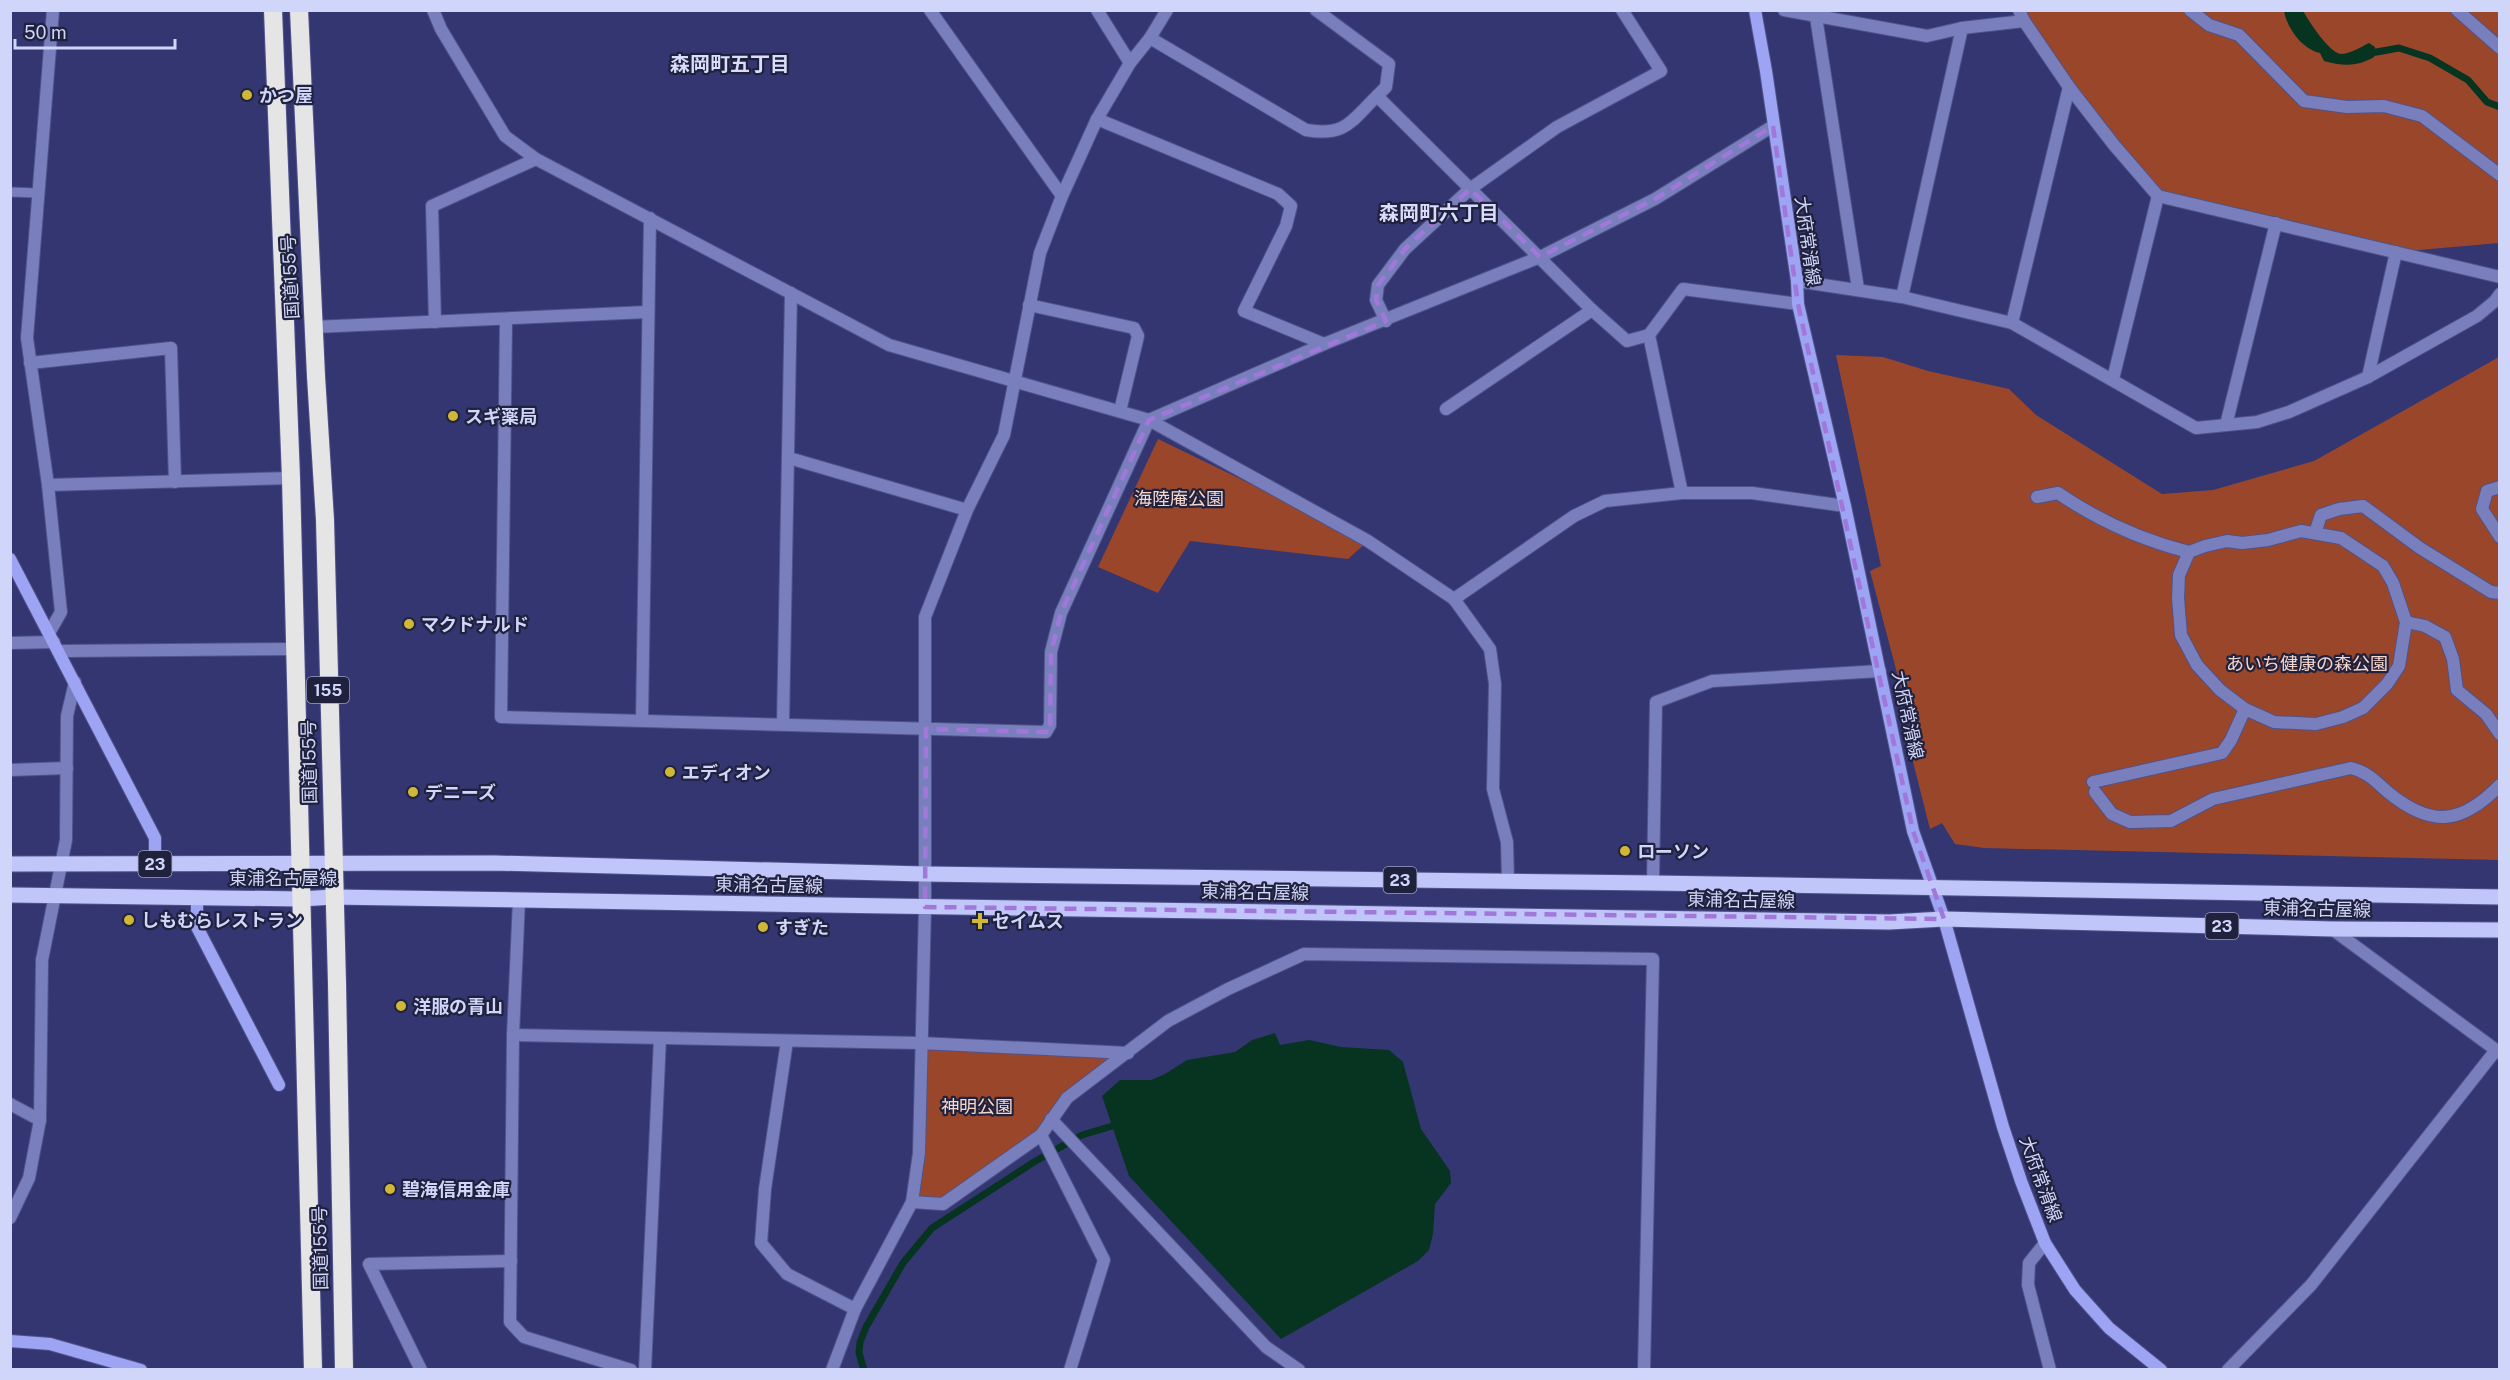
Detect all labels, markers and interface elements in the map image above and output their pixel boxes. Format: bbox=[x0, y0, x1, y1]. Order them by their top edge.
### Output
scale bar bbox=[15, 12, 176, 50]
text: 50 m bbox=[24, 22, 67, 43]
district label: 森岡町五丁目 bbox=[670, 52, 790, 76]
place label: かつ屋 bbox=[259, 85, 313, 106]
marker: かつ屋 bbox=[240, 88, 254, 102]
street label: 大府常滑線 bbox=[1791, 195, 1825, 287]
district label: 森岡町六丁目 bbox=[1379, 201, 1499, 225]
street label: 国道155号 bbox=[277, 234, 303, 320]
place label: スギ薬局 bbox=[465, 406, 537, 427]
marker: スギ薬局 bbox=[446, 409, 460, 423]
park label: 海陸庵公園 bbox=[1134, 488, 1224, 509]
place label: マクドナルド bbox=[421, 614, 529, 635]
marker: マクドナルド bbox=[402, 617, 416, 631]
park label: あいち健康の森公園 bbox=[2226, 653, 2388, 674]
street label: 大府常滑線 bbox=[1888, 669, 1928, 761]
road number: 155 bbox=[307, 677, 349, 703]
street label: 国道155号 bbox=[298, 720, 320, 804]
place label: エディオン bbox=[682, 762, 771, 783]
marker: エディオン bbox=[663, 765, 677, 779]
place label: デニーズ bbox=[425, 782, 496, 803]
marker: デニーズ bbox=[406, 785, 420, 799]
place label: ローソン bbox=[1637, 841, 1709, 862]
marker: ローソン bbox=[1618, 844, 1632, 858]
road number: 23 bbox=[138, 851, 172, 877]
road number: 23 bbox=[1384, 867, 1416, 893]
street label: 東浦名古屋線 bbox=[229, 868, 337, 889]
street label: 東浦名古屋線 bbox=[715, 874, 823, 896]
street label: 東浦名古屋線 bbox=[1201, 881, 1309, 903]
street label: 東浦名古屋線 bbox=[1687, 889, 1795, 911]
street label: 東浦名古屋線 bbox=[2263, 898, 2371, 920]
place label: しもむらレストラン bbox=[141, 910, 303, 931]
place label: セイムス bbox=[992, 911, 1064, 932]
marker: しもむらレストラン bbox=[122, 913, 136, 927]
road number: 23 bbox=[2206, 913, 2238, 939]
marker: セイムス bbox=[973, 914, 987, 928]
place label: すぎた bbox=[775, 917, 829, 938]
marker: すぎた bbox=[756, 920, 770, 934]
place label: 洋服の青山 bbox=[413, 996, 503, 1017]
marker: 洋服の青山 bbox=[394, 999, 408, 1013]
park label: 神明公園 bbox=[941, 1096, 1013, 1117]
street label: 大府常滑線 bbox=[2016, 1133, 2066, 1225]
place label: 碧海信用金庫 bbox=[402, 1179, 510, 1200]
marker: 碧海信用金庫 bbox=[383, 1182, 397, 1196]
street label: 国道155号 bbox=[309, 1206, 331, 1290]

